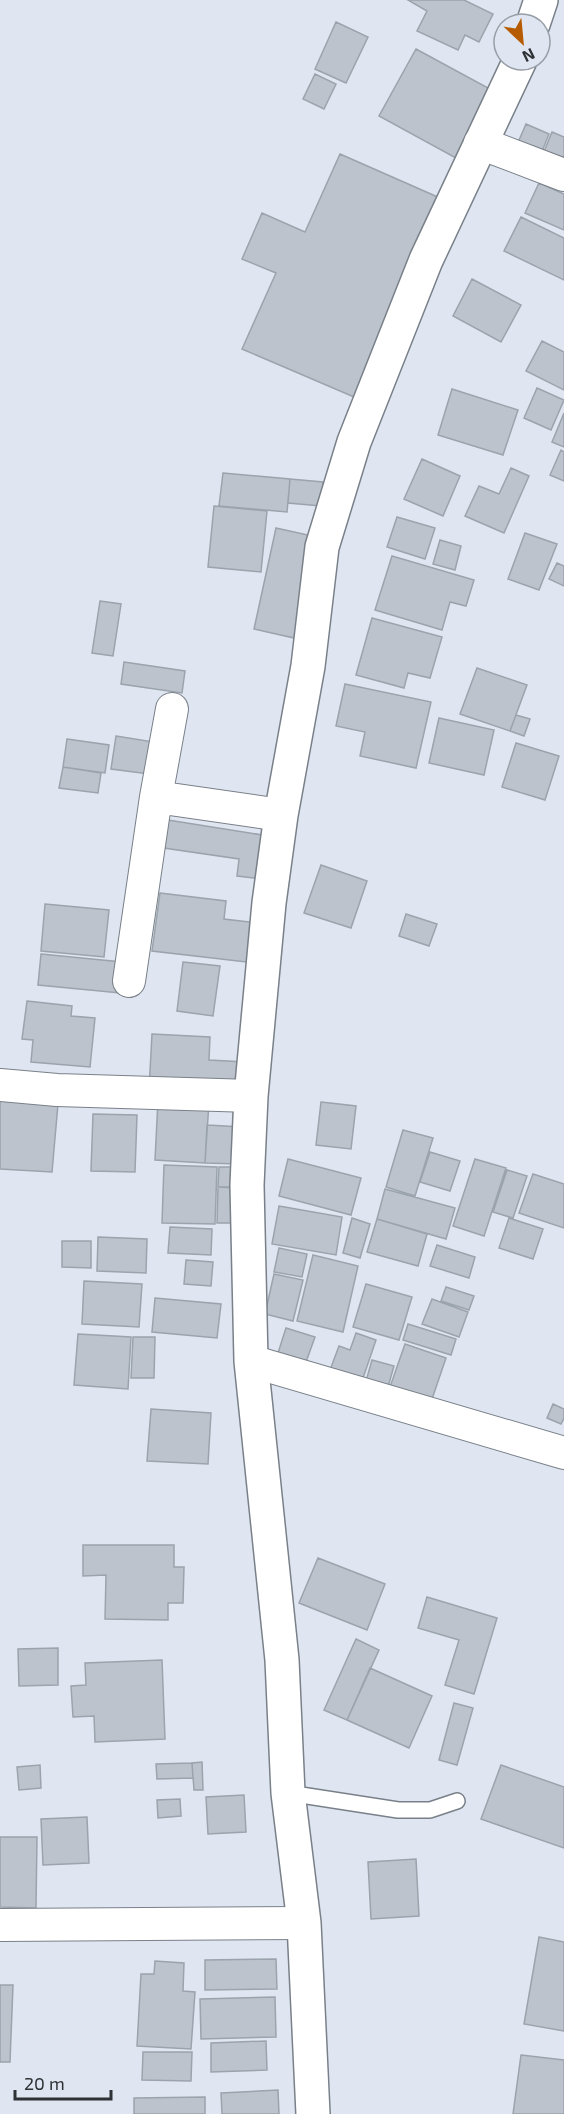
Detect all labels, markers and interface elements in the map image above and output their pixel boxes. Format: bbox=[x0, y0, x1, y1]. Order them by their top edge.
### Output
north arrow bbox=[492, 12, 552, 72]
text: N bbox=[519, 45, 538, 67]
scale bar bbox=[15, 2063, 111, 2101]
text: 20 m bbox=[24, 2072, 65, 2094]

